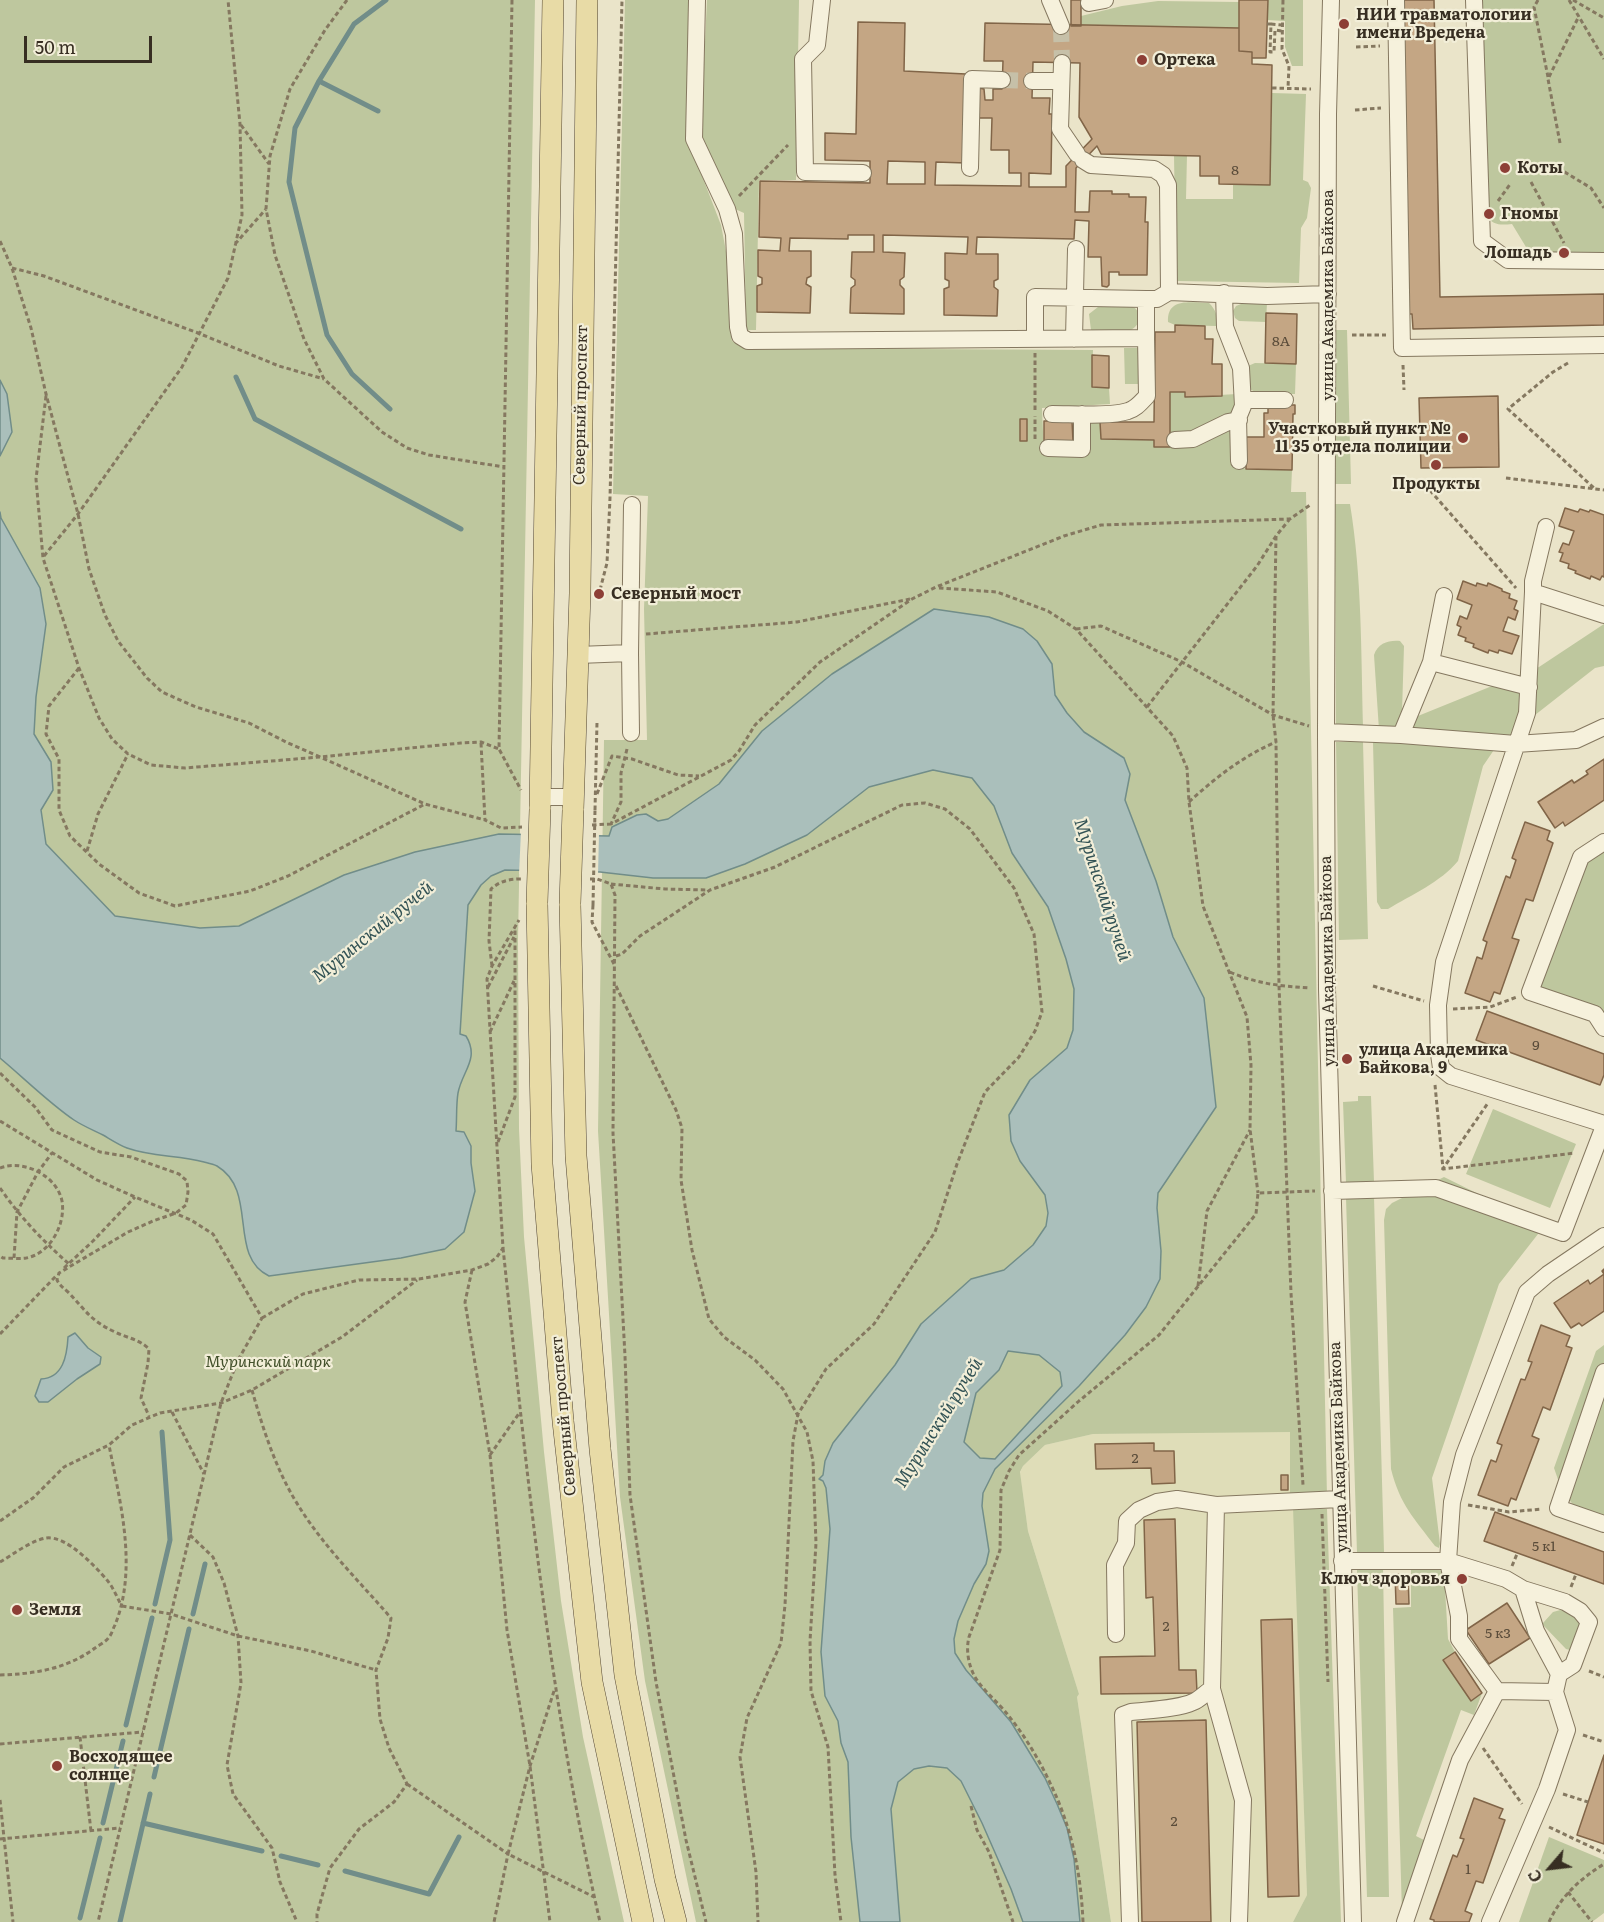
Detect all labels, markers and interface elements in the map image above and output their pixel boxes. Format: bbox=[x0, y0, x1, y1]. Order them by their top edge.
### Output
place label: НИИ травматологии имени Вредена bbox=[1356, 5, 1532, 43]
marker: НИИ травматологии имени Вредена bbox=[1337, 17, 1351, 31]
scale bar bbox=[27, 24, 154, 62]
text: 50 m bbox=[35, 33, 76, 60]
place label: Ортека bbox=[1154, 50, 1216, 70]
marker: Ортека bbox=[1135, 53, 1149, 67]
place label: Коты bbox=[1517, 158, 1563, 178]
marker: Коты bbox=[1498, 161, 1512, 175]
house number: 8 bbox=[1231, 163, 1239, 179]
street label: улица Академика Байкова bbox=[1318, 189, 1338, 401]
place label: Гномы bbox=[1501, 204, 1558, 224]
marker: Гномы bbox=[1482, 207, 1496, 221]
place label: Лошадь bbox=[1484, 243, 1552, 263]
marker: Лошадь bbox=[1557, 246, 1571, 260]
street label: Северный проспект bbox=[570, 325, 592, 485]
house number: 8А bbox=[1272, 334, 1290, 350]
place label: Участковый пункт № 11 35 отдела полиции bbox=[1268, 419, 1451, 457]
marker: Участковый пункт № 11 35 отдела полиции bbox=[1456, 431, 1470, 445]
marker: Продукты bbox=[1429, 458, 1443, 472]
place label: Продукты bbox=[1392, 474, 1480, 494]
place label: Северный мост bbox=[611, 584, 741, 604]
marker: Северный мост bbox=[592, 587, 606, 601]
water label: Муринский ручей bbox=[1069, 816, 1135, 964]
street label: улица Академика Байкова bbox=[1317, 855, 1339, 1067]
water label: Муринский ручей bbox=[308, 877, 438, 987]
house number: 9 bbox=[1532, 1038, 1540, 1054]
place label: улица Академика Байкова, 9 bbox=[1359, 1040, 1508, 1078]
marker: улица Академика Байкова, 9 bbox=[1340, 1052, 1354, 1066]
street label: Северный проспект bbox=[547, 1335, 581, 1497]
street label: улица Академика Байкова bbox=[1326, 1341, 1352, 1553]
park label: Муринский парк bbox=[205, 1352, 331, 1372]
water label: Муринский ручей bbox=[890, 1354, 988, 1492]
house number: 2 bbox=[1131, 1451, 1139, 1467]
house number: 5 к1 bbox=[1532, 1539, 1556, 1555]
place label: Ключ здоровья bbox=[1320, 1569, 1450, 1589]
marker: Ключ здоровья bbox=[1455, 1572, 1469, 1586]
place label: Земля bbox=[29, 1600, 81, 1620]
marker: Земля bbox=[10, 1603, 24, 1617]
house number: 2 bbox=[1162, 1619, 1170, 1635]
house number: 5 к3 bbox=[1485, 1626, 1511, 1642]
place label: Восходящее солнце bbox=[69, 1747, 173, 1785]
marker: Восходящее солнце bbox=[50, 1759, 64, 1773]
house number: 2 bbox=[1170, 1814, 1178, 1830]
north arrow bbox=[1520, 1838, 1580, 1898]
house number: 1 bbox=[1465, 1862, 1471, 1878]
text: С bbox=[1521, 1866, 1547, 1887]

